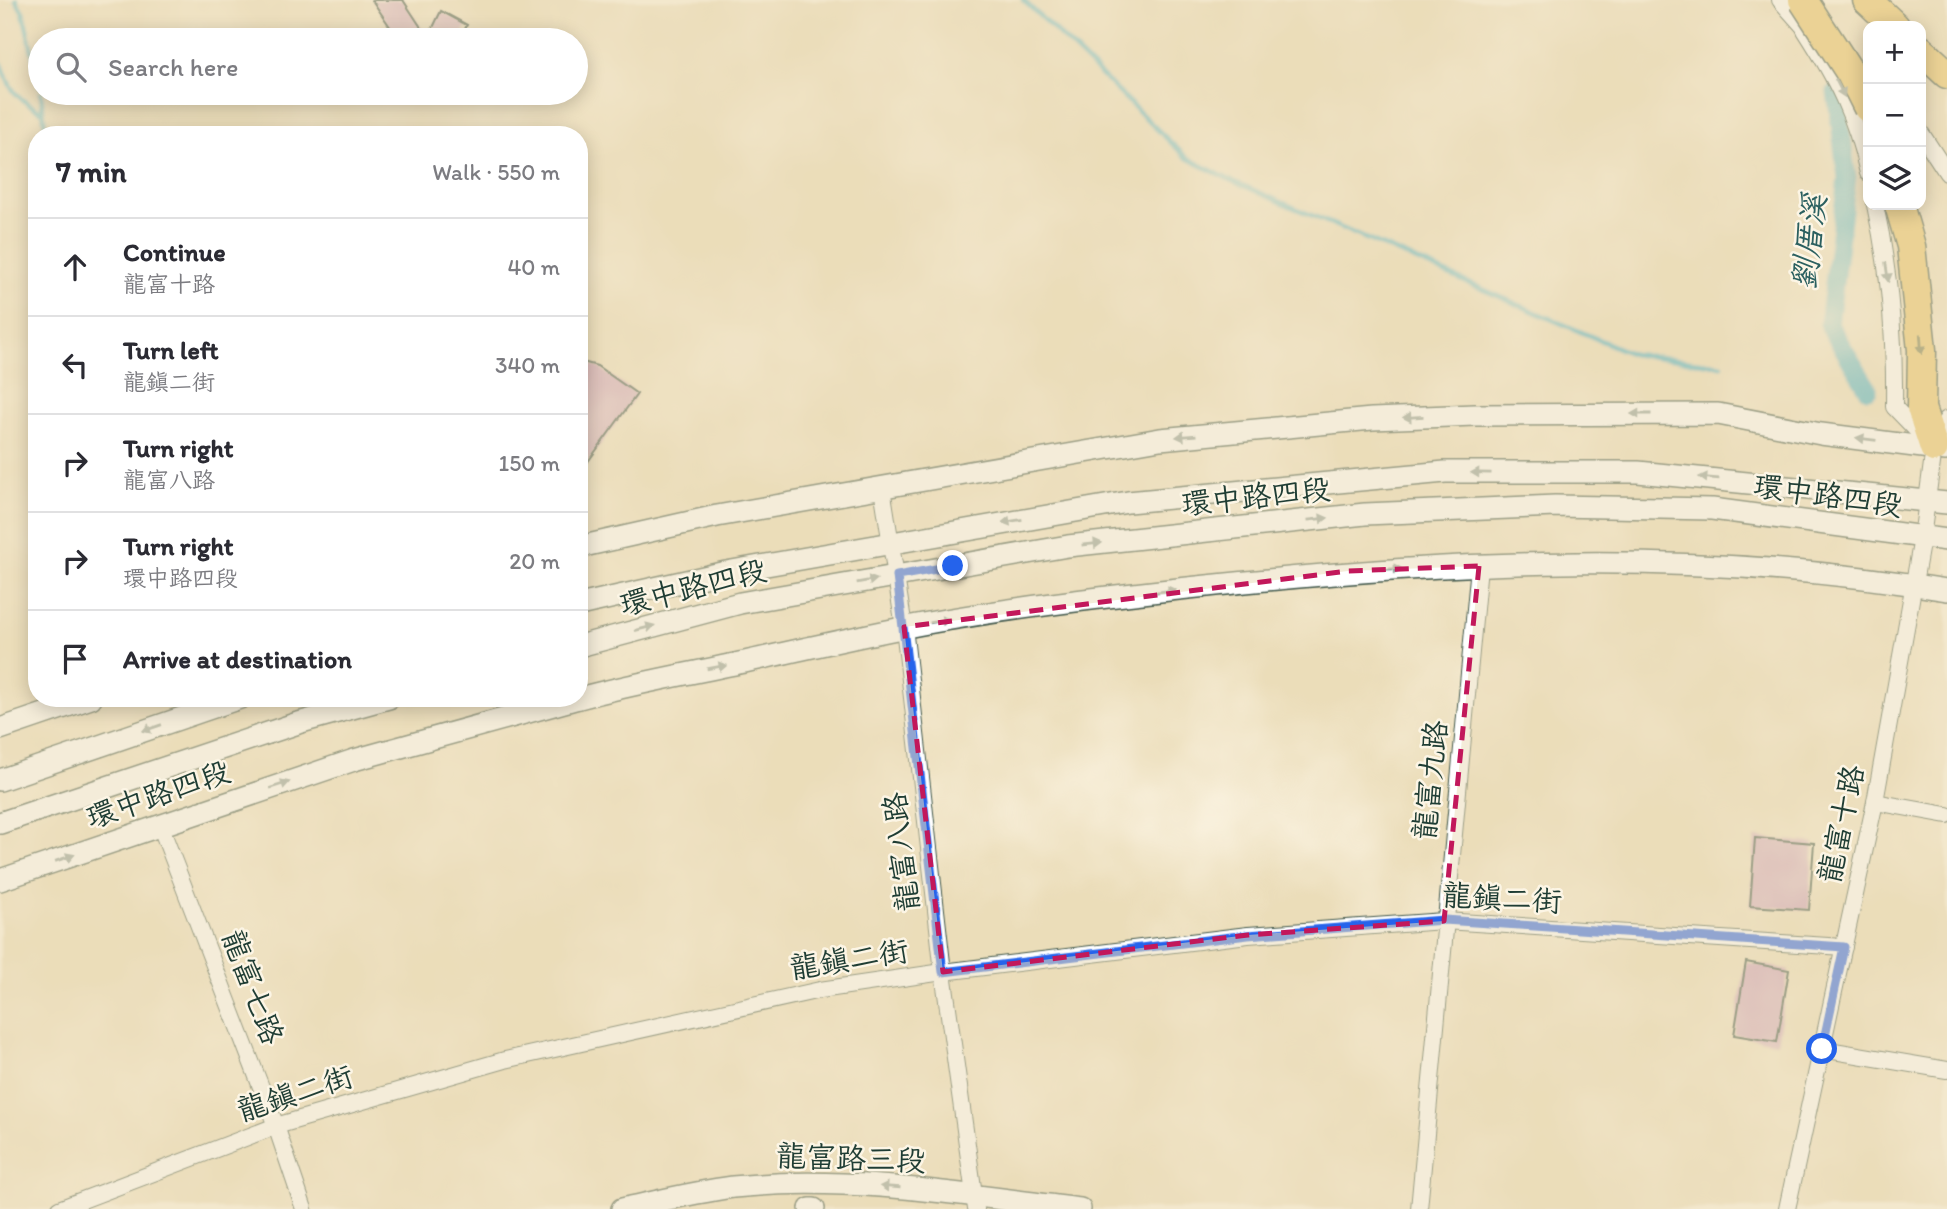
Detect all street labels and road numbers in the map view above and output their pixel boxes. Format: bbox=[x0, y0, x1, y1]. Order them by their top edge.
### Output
street label: 環中路四段 bbox=[1751, 466, 1905, 524]
street label: 環中路四段 bbox=[1179, 470, 1333, 522]
street label: 環中路四段 bbox=[616, 551, 770, 623]
street label: 龍富九路 bbox=[1405, 718, 1455, 842]
street label: 環中路四段 bbox=[81, 752, 235, 836]
street label: 龍富十路 bbox=[1810, 761, 1872, 887]
street label: 龍富八路 bbox=[875, 790, 927, 914]
street label: 龍鎮二街 bbox=[1441, 876, 1563, 920]
street label: 龍富七路 bbox=[214, 924, 292, 1050]
street label: 龍鎮二街 bbox=[787, 931, 911, 987]
street label: 龍鎮二街 bbox=[232, 1057, 358, 1129]
street label: 龍富路三段 bbox=[775, 1137, 927, 1179]

